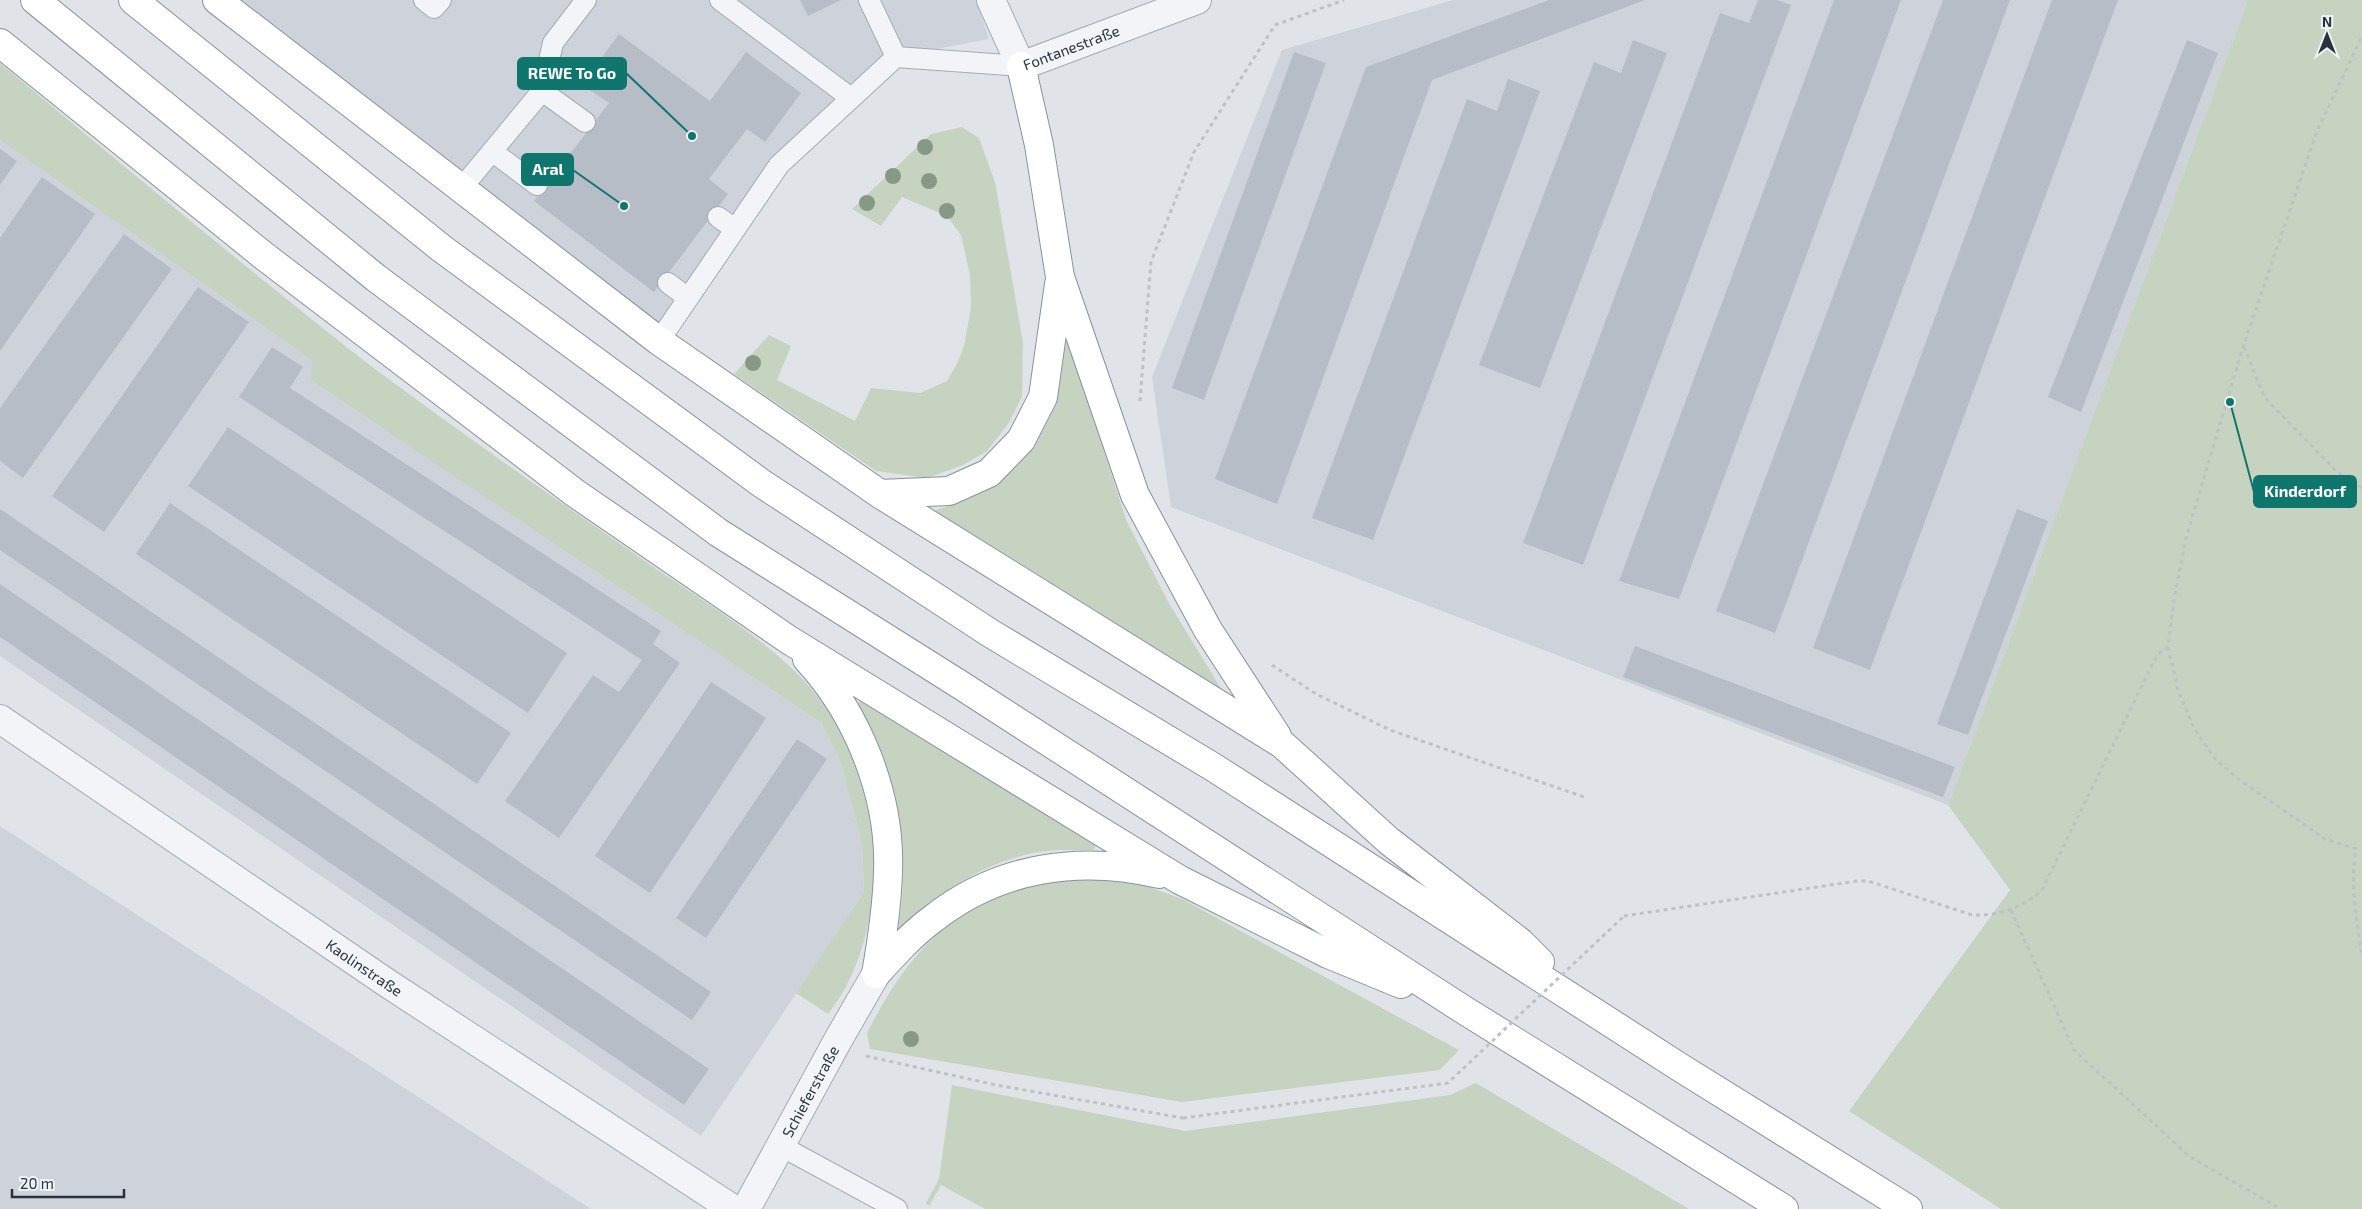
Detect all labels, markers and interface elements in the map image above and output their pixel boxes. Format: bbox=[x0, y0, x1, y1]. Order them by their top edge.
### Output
north arrow bbox=[2302, 10, 2352, 60]
text: N bbox=[2322, 13, 2332, 30]
street label: Fontanestraße bbox=[1020, 21, 1122, 73]
callout: REWE To Go bbox=[518, 58, 626, 89]
text: REWE To Go bbox=[528, 63, 616, 82]
callout: Aral bbox=[522, 154, 573, 185]
text: Aral bbox=[532, 159, 565, 178]
callout: Kinderdorf bbox=[2254, 476, 2356, 507]
text: Kinderdorf bbox=[2264, 481, 2346, 500]
street label: Kaolinstraße bbox=[323, 935, 406, 1000]
street label: Schieferstraße bbox=[778, 1042, 842, 1140]
scale bar bbox=[12, 1166, 125, 1198]
text: 20 m bbox=[20, 1174, 54, 1192]

